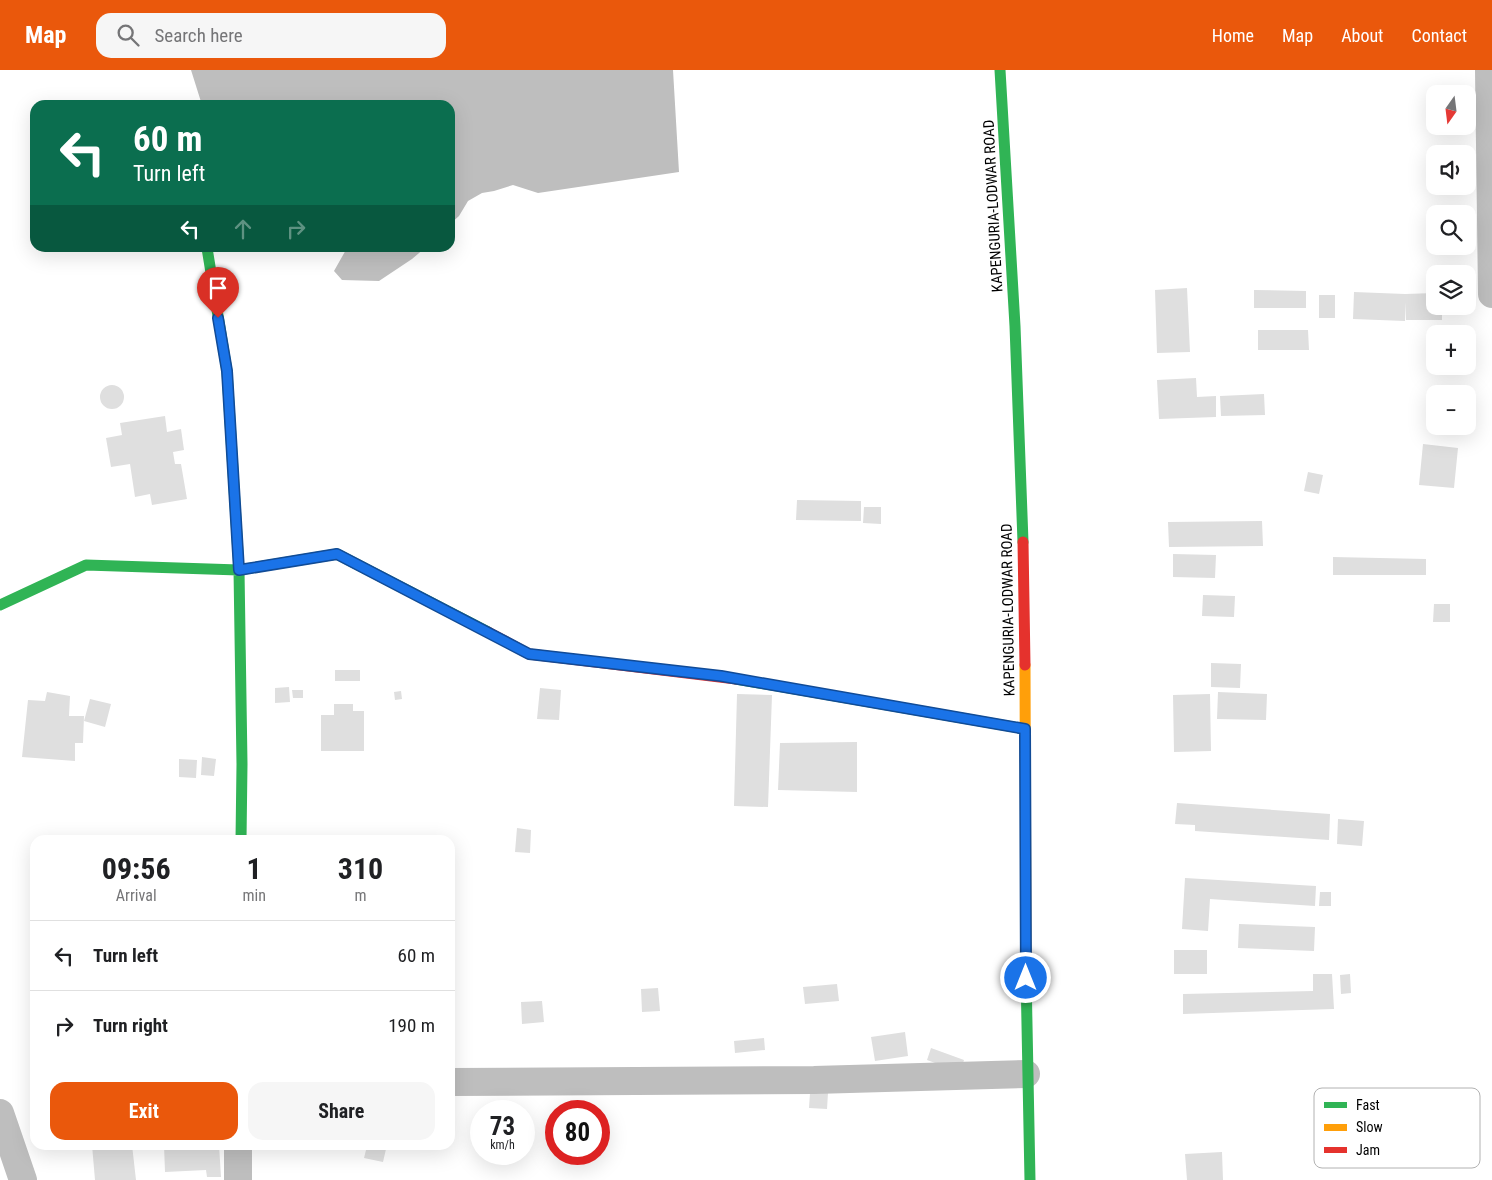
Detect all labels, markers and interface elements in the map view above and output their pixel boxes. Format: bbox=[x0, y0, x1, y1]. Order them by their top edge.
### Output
search box bbox=[96, 13, 446, 58]
text: Map bbox=[25, 21, 66, 49]
icon: search bbox=[114, 21, 142, 49]
text: Search here bbox=[154, 24, 243, 47]
text: Home bbox=[1212, 25, 1254, 46]
text: Map bbox=[1282, 25, 1313, 46]
text: About bbox=[1341, 25, 1383, 46]
text: Contact bbox=[1411, 25, 1467, 46]
north arrow bbox=[1426, 85, 1476, 135]
map controls bbox=[1426, 85, 1476, 435]
text: 60 m bbox=[133, 119, 202, 160]
street label: KAPENGURIA-LODWAR ROAD bbox=[979, 119, 1007, 293]
icon: left bbox=[50, 120, 115, 185]
button: sound bbox=[1426, 145, 1476, 195]
text: Turn left bbox=[133, 161, 205, 186]
button: search bbox=[1426, 205, 1476, 255]
icon: left bbox=[176, 215, 204, 243]
icon: ahead bbox=[229, 215, 257, 243]
icon: right bbox=[282, 215, 310, 243]
button: layers bbox=[1426, 265, 1476, 315]
pin bbox=[197, 267, 239, 318]
icon: arrive bbox=[204, 274, 232, 302]
button: + bbox=[1426, 325, 1476, 375]
button: − bbox=[1426, 385, 1476, 435]
street label: KAPENGURIA-LODWAR ROAD bbox=[997, 523, 1019, 697]
text: 09:56 bbox=[102, 851, 171, 886]
text: 1 bbox=[247, 851, 262, 886]
text: 310 bbox=[338, 851, 383, 886]
text: Arrival bbox=[116, 886, 157, 905]
text: min bbox=[242, 886, 266, 905]
text: m bbox=[354, 886, 366, 905]
icon: left bbox=[50, 942, 78, 970]
text: Turn left bbox=[93, 944, 158, 967]
text: 60 m bbox=[398, 944, 435, 967]
position arrow bbox=[999, 951, 1051, 1003]
icon: right bbox=[50, 1012, 78, 1040]
text: Turn right bbox=[93, 1014, 168, 1037]
text: 190 m bbox=[388, 1014, 435, 1037]
button: Exit bbox=[50, 1082, 238, 1140]
button: Share bbox=[248, 1082, 435, 1140]
legend bbox=[1314, 1088, 1480, 1168]
text: Fast bbox=[1356, 1097, 1380, 1113]
speed limit sign: 80 bbox=[545, 1100, 610, 1165]
text: 73 bbox=[490, 1112, 515, 1141]
text: Slow bbox=[1356, 1119, 1383, 1135]
text: km/h bbox=[490, 1138, 515, 1152]
text: Jam bbox=[1356, 1142, 1380, 1158]

